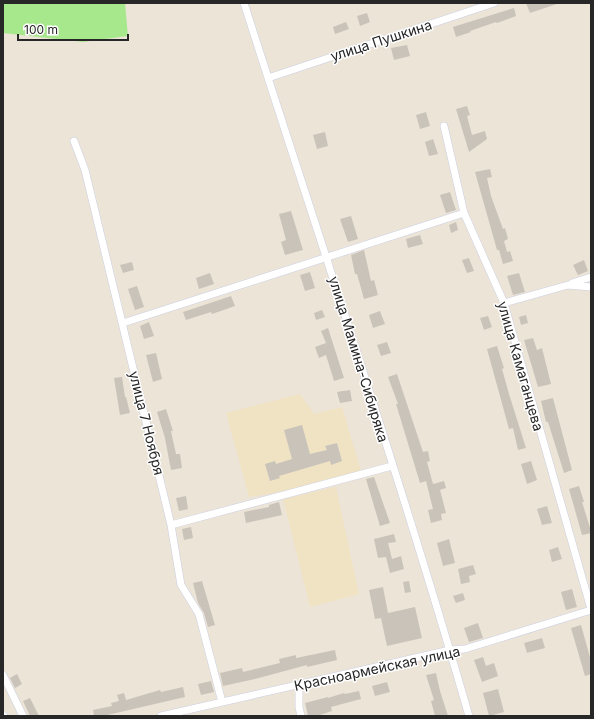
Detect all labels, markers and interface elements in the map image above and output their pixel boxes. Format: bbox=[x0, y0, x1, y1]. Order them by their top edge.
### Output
scale bar bbox=[18, 16, 128, 42]
street label: улица Пушкина bbox=[328, 16, 434, 64]
text: 100 m bbox=[24, 22, 58, 37]
street label: улица Мамина-Сибиряка bbox=[326, 274, 392, 444]
street label: улица Камаганцева bbox=[494, 299, 548, 433]
street label: улица 7 Ноября bbox=[126, 369, 168, 477]
street label: Красноармейская улица bbox=[292, 642, 462, 694]

